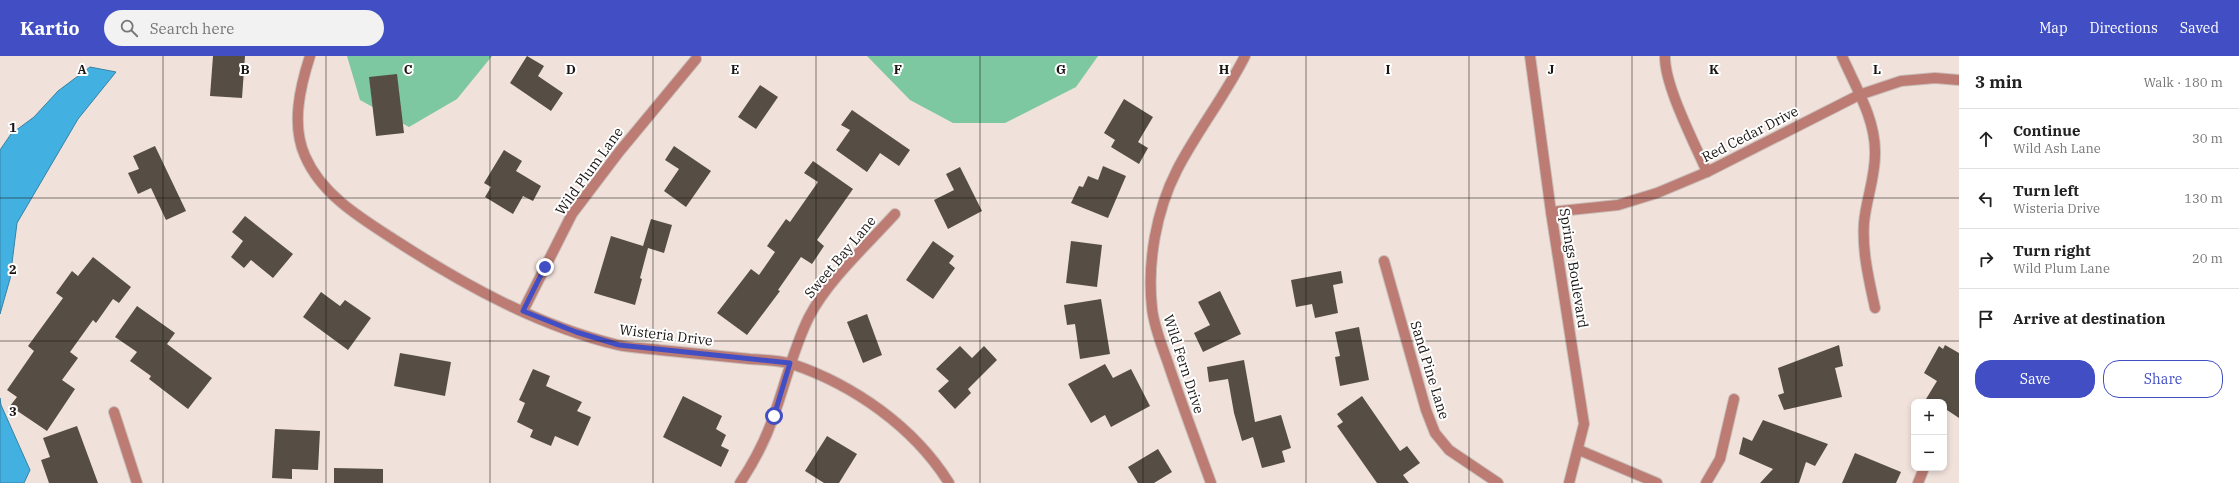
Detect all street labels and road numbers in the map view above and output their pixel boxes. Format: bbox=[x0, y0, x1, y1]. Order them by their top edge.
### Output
street label: Red Cedar Drive bbox=[1699, 102, 1801, 166]
street label: Wild Plum Lane bbox=[551, 124, 627, 218]
street label: Springs Boulevard bbox=[1556, 207, 1592, 330]
street label: Sweet Bay Lane bbox=[800, 212, 880, 302]
street label: Wild Fern Drive bbox=[1160, 312, 1208, 416]
street label: Sand Pine Lane bbox=[1407, 319, 1453, 421]
street label: Wisteria Drive bbox=[618, 320, 714, 350]

